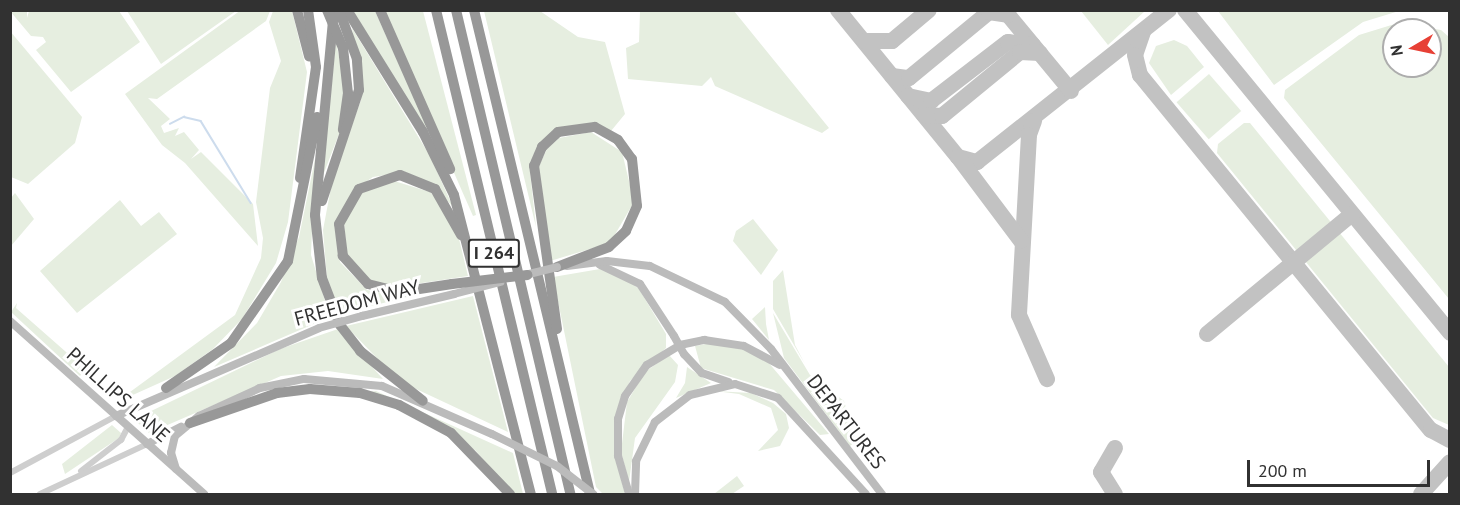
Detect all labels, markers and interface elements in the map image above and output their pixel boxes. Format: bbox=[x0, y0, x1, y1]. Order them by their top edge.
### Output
north arrow bbox=[1382, 18, 1442, 78]
text: N bbox=[1385, 44, 1407, 57]
road number: I 264 bbox=[467, 238, 521, 268]
street label: FREEDOM WAY bbox=[292, 275, 422, 331]
street label: PHILLIPS LANE bbox=[62, 342, 174, 448]
street label: DEPARTURES bbox=[802, 370, 890, 474]
scale bar bbox=[1250, 448, 1433, 486]
text: 200 m bbox=[1258, 459, 1307, 482]

